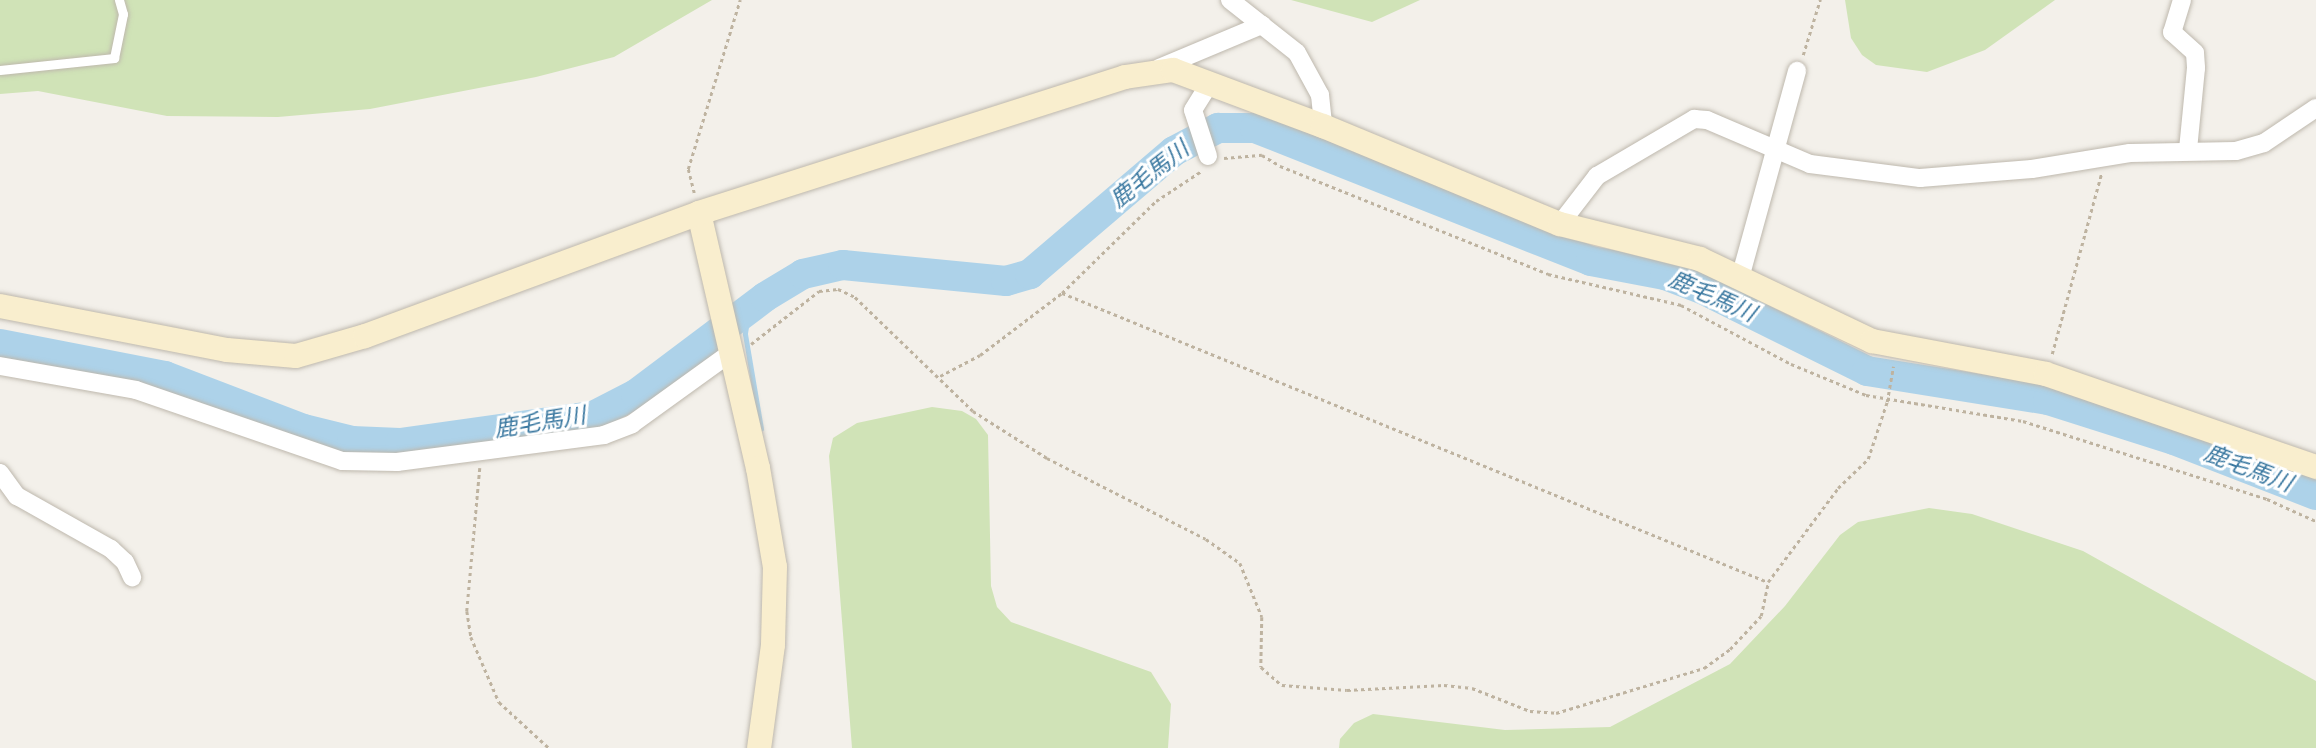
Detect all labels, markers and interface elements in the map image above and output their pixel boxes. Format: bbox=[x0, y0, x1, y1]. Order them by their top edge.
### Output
water label: 鹿毛馬川 bbox=[1105, 136, 1195, 214]
water label: 鹿毛馬川 bbox=[1664, 266, 1760, 328]
water label: 鹿毛馬川 bbox=[492, 402, 588, 444]
water label: 鹿毛馬川 bbox=[2200, 440, 2296, 498]

